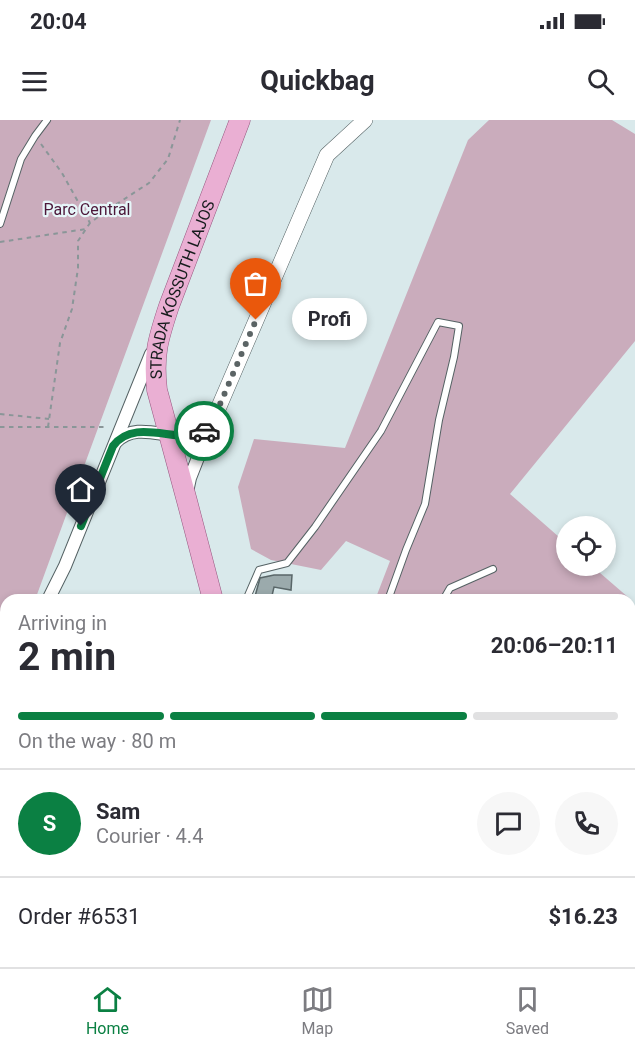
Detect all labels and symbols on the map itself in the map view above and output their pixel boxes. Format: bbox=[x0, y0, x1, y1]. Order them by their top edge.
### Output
street label: STRADA KOSSUTH LAJOS bbox=[147, 197, 219, 380]
park label: Parc Central bbox=[44, 200, 131, 219]
pin bbox=[230, 258, 281, 320]
callout: Profi bbox=[292, 299, 367, 341]
courier bbox=[174, 401, 234, 461]
pin bbox=[55, 464, 106, 526]

